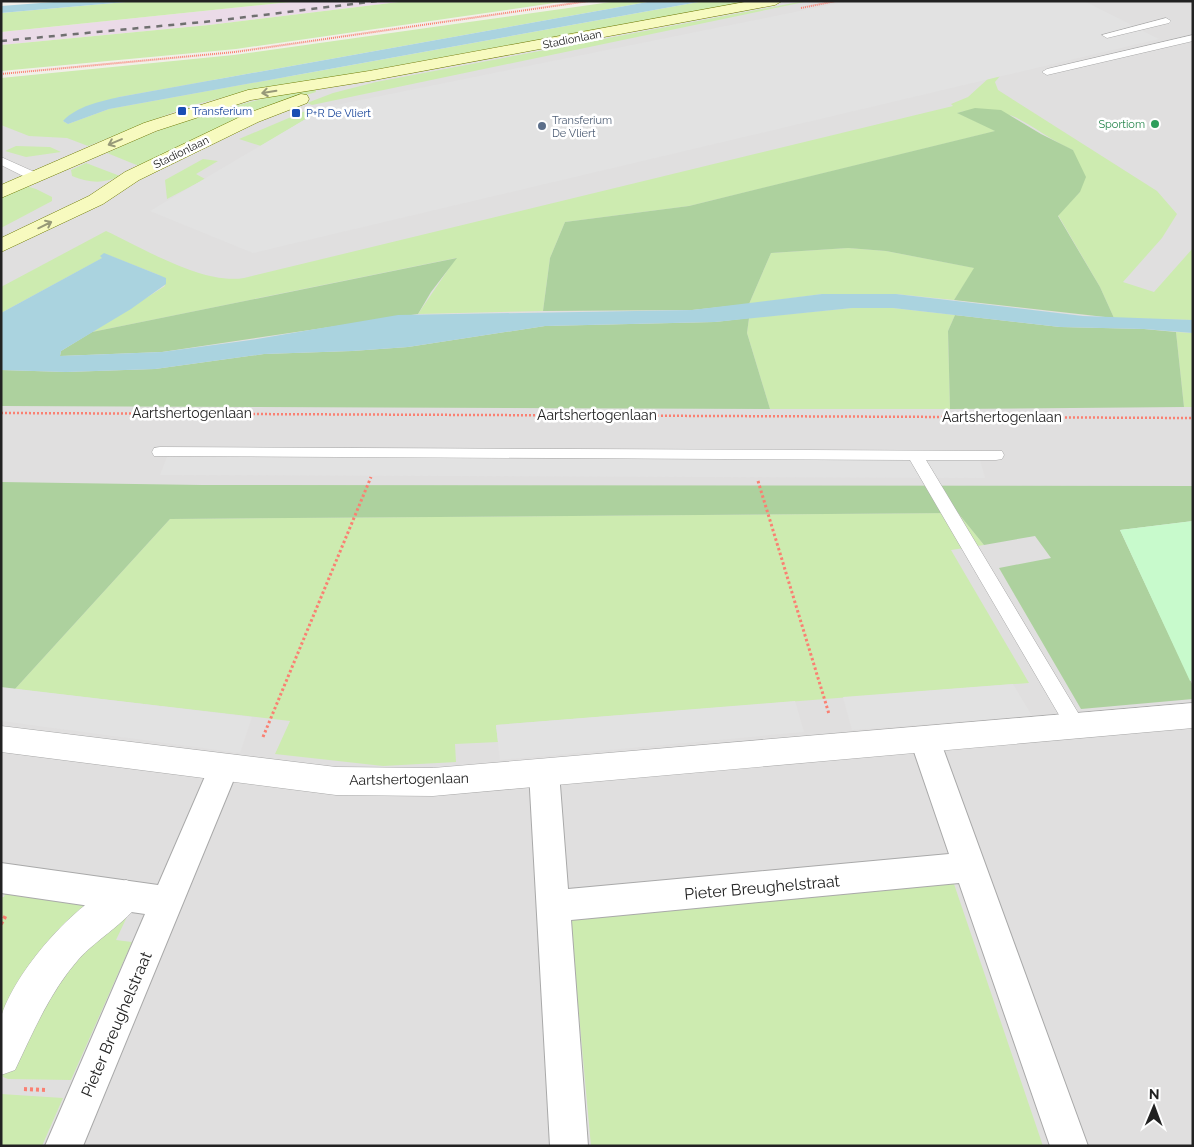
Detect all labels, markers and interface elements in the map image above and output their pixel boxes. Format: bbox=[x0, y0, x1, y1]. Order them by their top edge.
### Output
street label: Stadionlaan bbox=[541, 27, 603, 52]
one-way arrow bbox=[261, 87, 277, 97]
marker: Transferium bbox=[176, 105, 188, 117]
place label: Transferium bbox=[192, 105, 252, 118]
marker: P+R De Vliert bbox=[290, 107, 302, 119]
place label: P+R De Vliert bbox=[306, 107, 371, 120]
place label: Transferium De Vliert bbox=[552, 114, 612, 140]
place label: Sportiom bbox=[1098, 118, 1145, 131]
marker: Sportiom bbox=[1149, 118, 1161, 130]
marker: Transferium De Vliert bbox=[536, 120, 548, 132]
street label: Stadionlaan bbox=[151, 133, 211, 171]
one-way arrow bbox=[108, 138, 123, 148]
one-way arrow bbox=[37, 220, 52, 229]
street label: Aartshertogenlaan bbox=[132, 405, 252, 421]
street label: Aartshertogenlaan bbox=[537, 407, 657, 423]
street label: Aartshertogenlaan bbox=[942, 409, 1062, 425]
street label: Aartshertogenlaan bbox=[349, 770, 469, 788]
street label: Pieter Breughelstraat bbox=[684, 871, 841, 904]
street label: Pieter Breughelstraat bbox=[77, 948, 156, 1100]
north arrow bbox=[1129, 1082, 1179, 1132]
text: N bbox=[1149, 1086, 1160, 1102]

